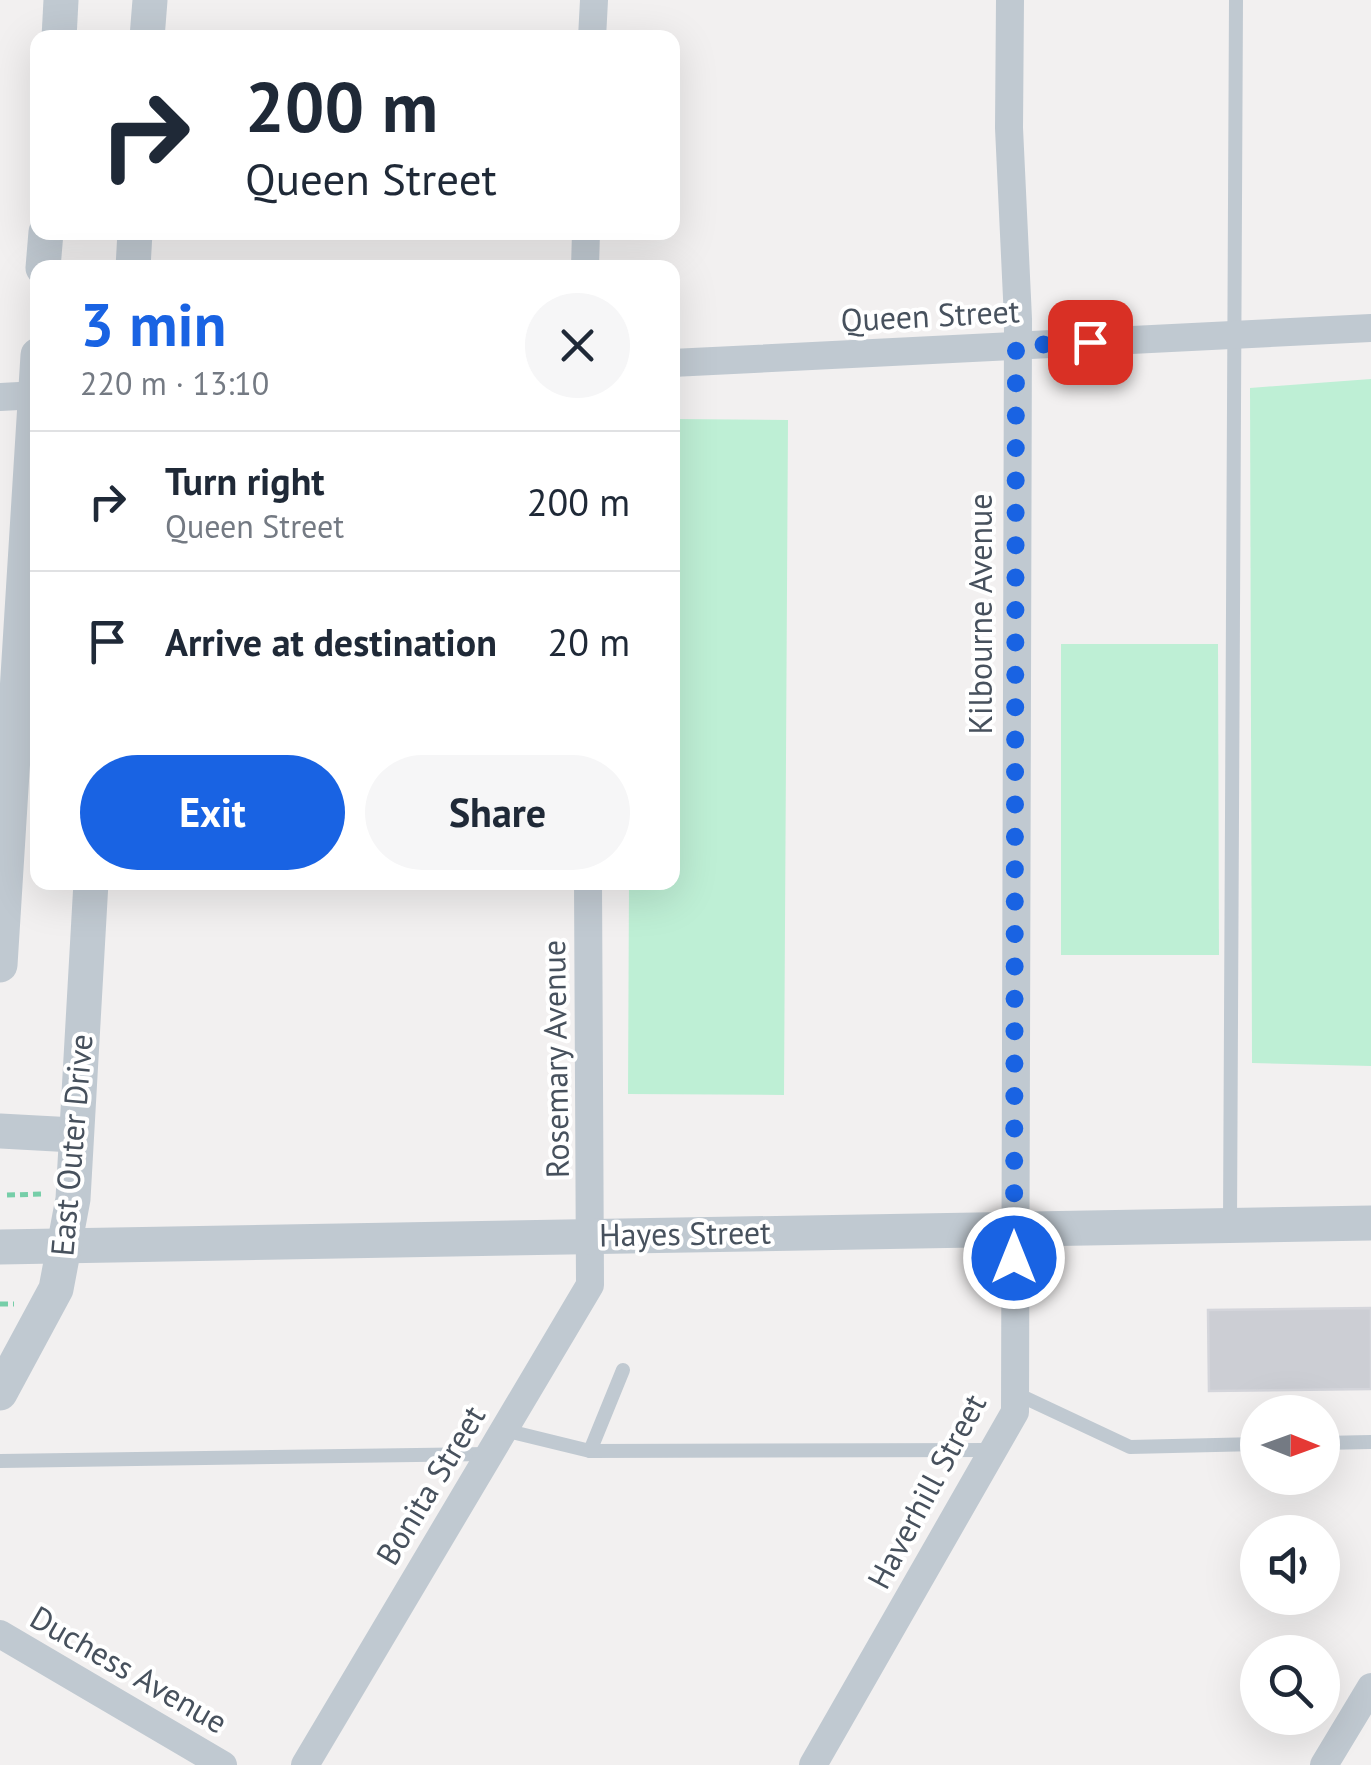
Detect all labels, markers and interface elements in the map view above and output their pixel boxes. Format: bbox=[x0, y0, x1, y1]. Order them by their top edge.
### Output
text: 200 m bbox=[245, 61, 438, 151]
icon: right bbox=[80, 70, 210, 200]
text: Queen Street bbox=[245, 149, 497, 207]
text: 3 min bbox=[80, 285, 226, 363]
street label: Queen Street bbox=[839, 289, 1021, 341]
button: close bbox=[525, 293, 630, 398]
pin bbox=[1048, 300, 1133, 385]
icon: arrive bbox=[1063, 315, 1118, 370]
text: 220 m · 13:10 bbox=[80, 362, 269, 404]
text: Turn right bbox=[165, 456, 325, 505]
icon: right bbox=[80, 474, 135, 529]
text: 200 m bbox=[527, 477, 630, 526]
street label: Kilbourne Avenue bbox=[959, 493, 1001, 735]
text: Queen Street bbox=[165, 505, 344, 547]
icon: arrive bbox=[80, 614, 135, 669]
text: Arrive at destination bbox=[165, 617, 497, 666]
text: 20 m bbox=[548, 617, 630, 666]
button: Exit bbox=[80, 755, 345, 870]
button: Share bbox=[365, 755, 630, 870]
street label: Rosemary Avenue bbox=[532, 939, 578, 1179]
street label: East Outer Drive bbox=[40, 1032, 102, 1258]
position arrow bbox=[962, 1206, 1066, 1310]
street label: Hayes Street bbox=[599, 1211, 771, 1255]
street label: Haverhill Street bbox=[857, 1386, 995, 1596]
north arrow bbox=[1240, 1395, 1340, 1495]
map controls bbox=[1240, 1395, 1340, 1735]
street label: Bonita Street bbox=[366, 1397, 494, 1572]
button: sound bbox=[1240, 1515, 1340, 1615]
street label: Duchess Avenue bbox=[23, 1596, 235, 1742]
button: search bbox=[1240, 1635, 1340, 1735]

